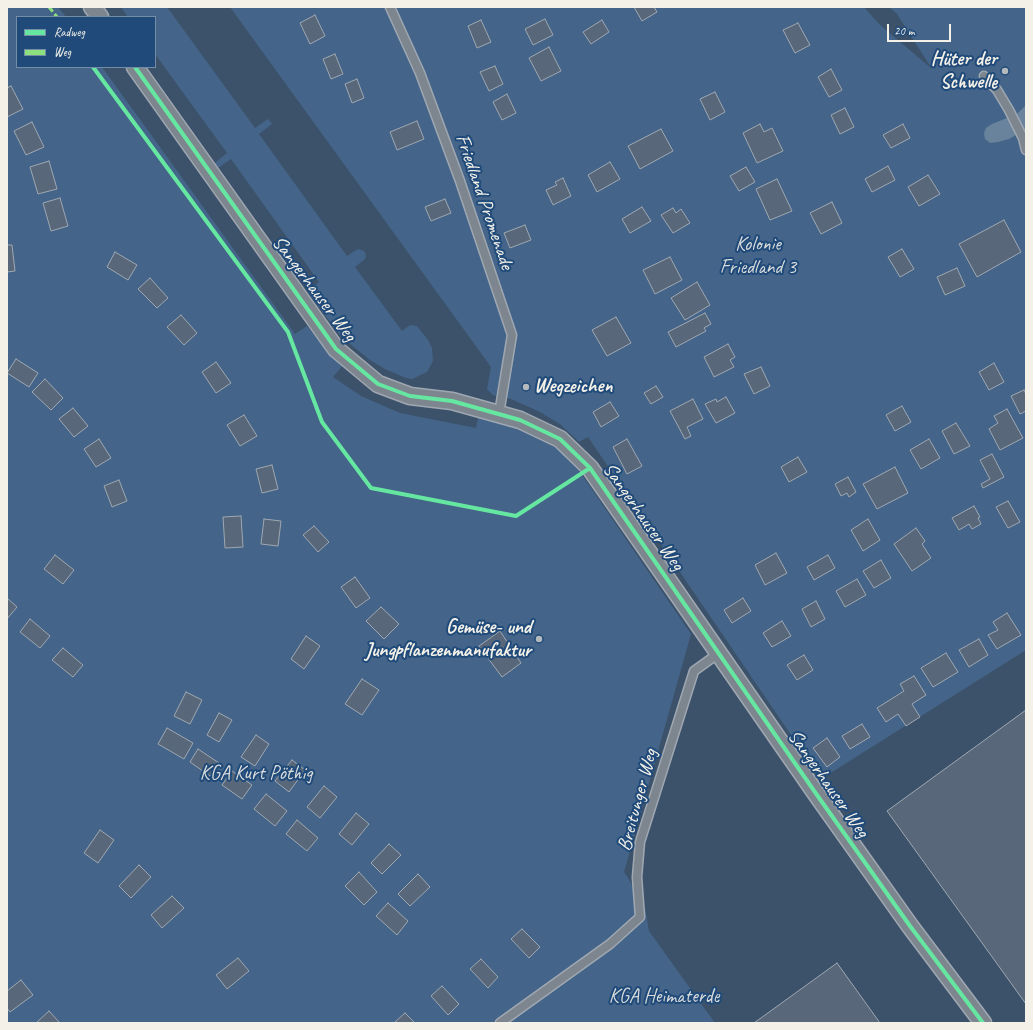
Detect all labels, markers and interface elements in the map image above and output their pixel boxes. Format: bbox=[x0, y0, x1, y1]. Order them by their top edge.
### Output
legend bbox=[16, 16, 156, 68]
scale bar bbox=[889, 16, 953, 42]
text: 20 m bbox=[894, 23, 914, 39]
text: Radweg bbox=[54, 24, 85, 40]
text: Weg bbox=[54, 44, 71, 60]
place label: Hüter der Schwelle bbox=[931, 48, 997, 95]
marker: Hüter der Schwelle bbox=[1000, 66, 1010, 76]
street label: Friedland Promenade bbox=[450, 131, 518, 273]
street label: Sangerhauser Weg bbox=[266, 231, 362, 347]
park label: Kolonie Friedland 3 bbox=[720, 233, 796, 280]
place label: Wegzeichen bbox=[534, 375, 612, 399]
marker: Wegzeichen bbox=[521, 382, 531, 392]
street label: Sangerhauser Weg bbox=[597, 458, 689, 576]
place label: Gemüse- und Jungpflanzenmanufaktur bbox=[365, 616, 531, 663]
marker: Gemüse- und Jungpflanzenmanufaktur bbox=[534, 634, 544, 644]
street label: Sangerhauser Weg bbox=[782, 725, 874, 843]
street label: Breitunger Weg bbox=[613, 746, 663, 854]
park label: KGA Kurt Pöthig bbox=[200, 762, 312, 786]
park label: KGA Heimaterde bbox=[609, 985, 719, 1009]

